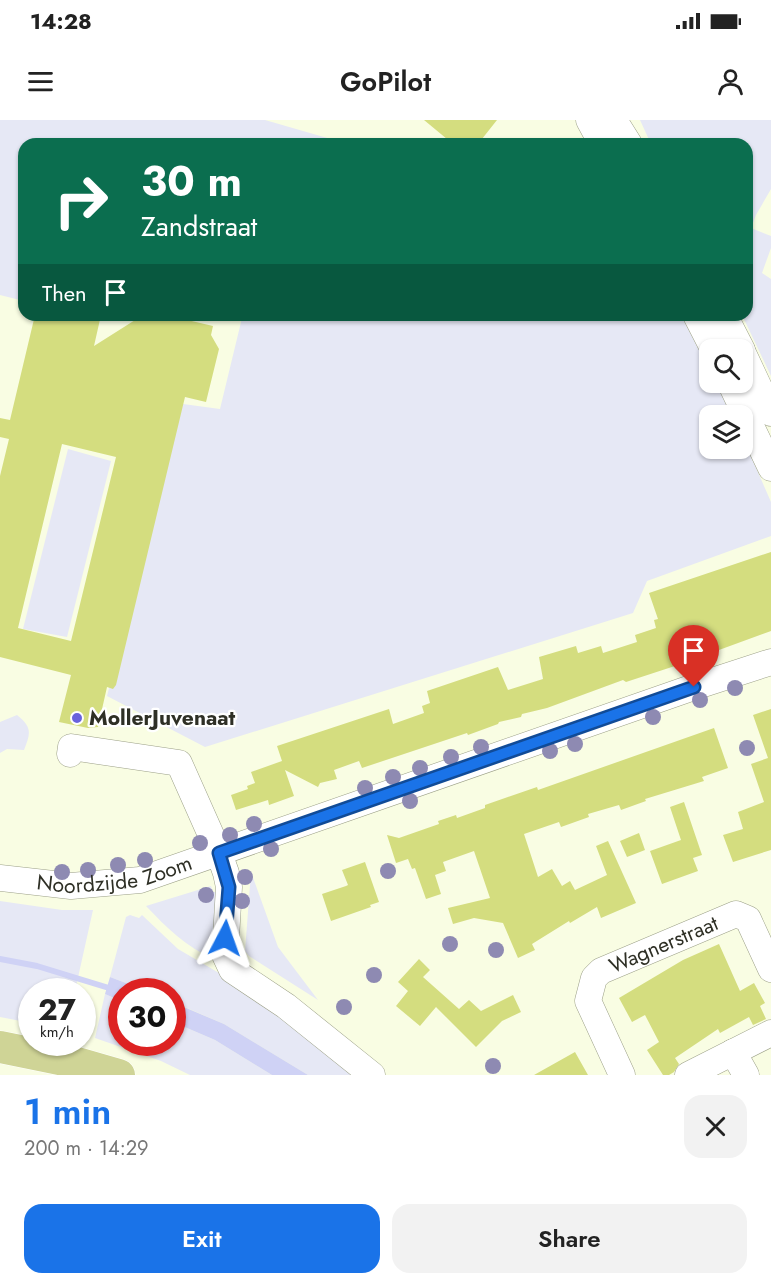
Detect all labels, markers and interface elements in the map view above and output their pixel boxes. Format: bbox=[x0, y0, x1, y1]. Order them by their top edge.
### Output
text: 14:28 bbox=[30, 5, 92, 37]
text: GoPilot bbox=[340, 62, 431, 101]
icon: menu bbox=[24, 65, 57, 98]
icon: person bbox=[714, 65, 747, 98]
text: 30 m bbox=[141, 151, 242, 212]
icon: right bbox=[42, 162, 120, 240]
text: Zandstraat bbox=[141, 207, 257, 246]
icon: arrive bbox=[99, 276, 132, 309]
text: Then bbox=[42, 277, 87, 309]
map controls bbox=[699, 339, 753, 459]
button: search bbox=[699, 339, 753, 393]
button: layers bbox=[699, 405, 753, 459]
pin bbox=[668, 625, 719, 687]
icon: arrive bbox=[677, 634, 710, 667]
place label: MollerJuvenaat bbox=[89, 703, 236, 733]
marker: MollerJuvenaat bbox=[70, 711, 84, 725]
street label: Noordzijde Zoom bbox=[35, 848, 196, 901]
position arrow bbox=[193, 906, 257, 970]
street label: Wagnerstraat bbox=[604, 908, 723, 981]
speed limit sign: 30 bbox=[108, 978, 186, 1056]
text: 27 bbox=[38, 988, 76, 1031]
text: km/h bbox=[40, 1021, 74, 1043]
text: 1 min bbox=[24, 1085, 111, 1137]
button: close bbox=[684, 1095, 747, 1158]
text: 200 m · 14:29 bbox=[24, 1134, 149, 1163]
button: Exit bbox=[24, 1204, 380, 1273]
button: Share bbox=[392, 1204, 747, 1273]

